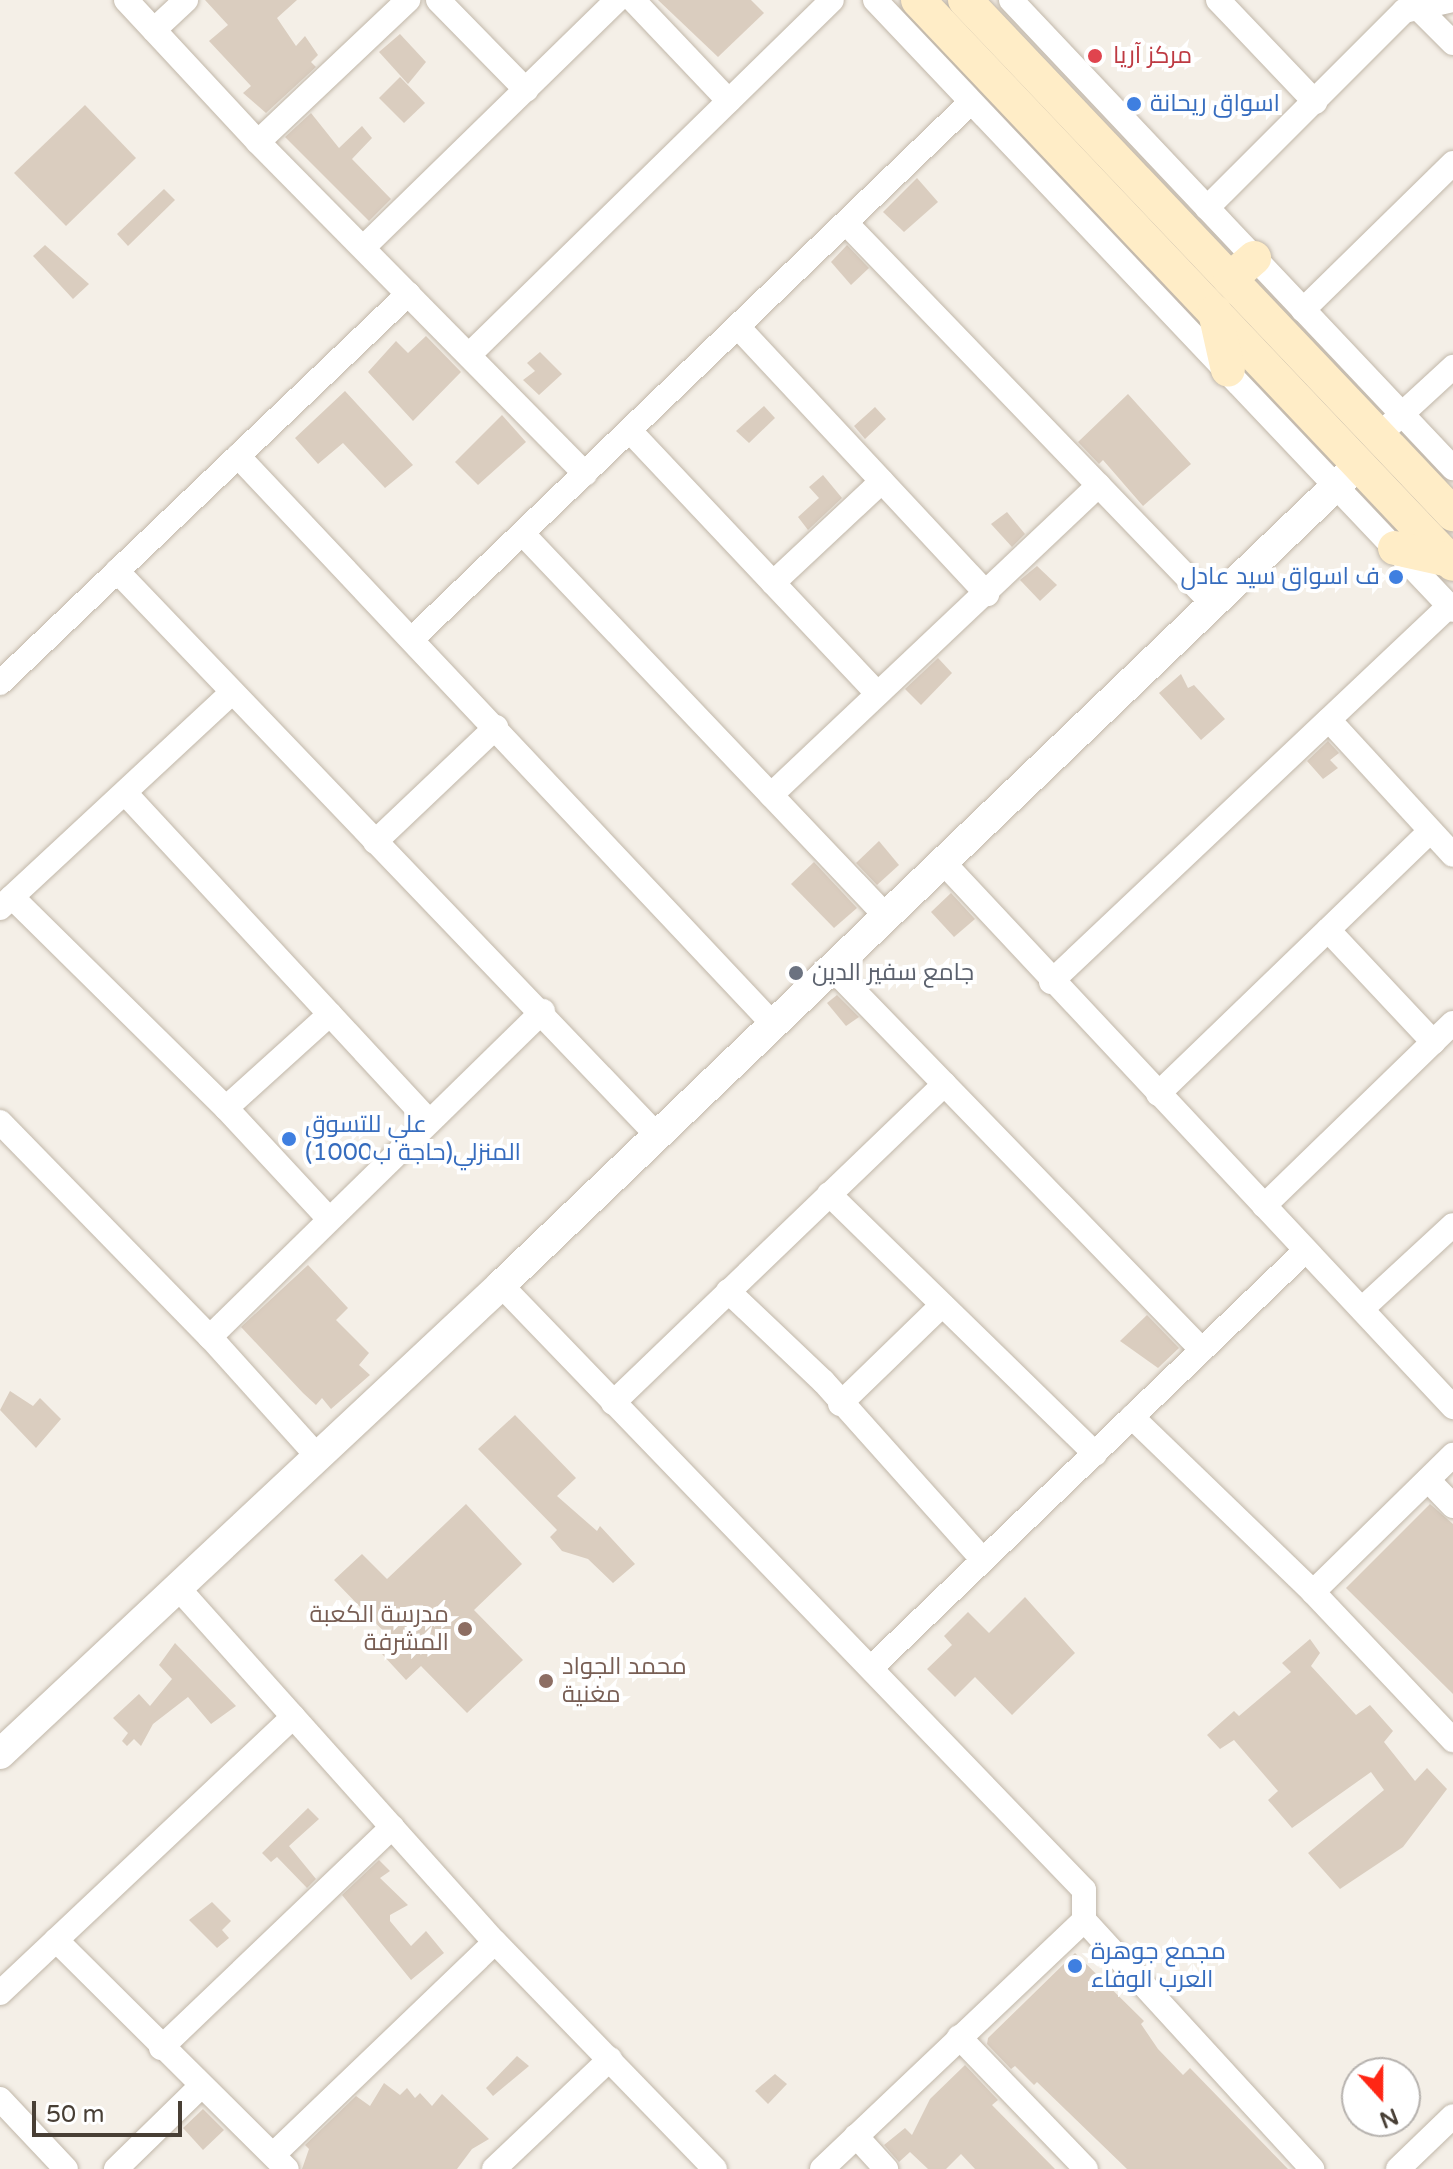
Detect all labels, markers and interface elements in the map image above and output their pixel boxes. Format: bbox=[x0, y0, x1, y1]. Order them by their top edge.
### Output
place label: مركز آريا bbox=[1113, 42, 1192, 70]
marker: مركز آريا bbox=[1084, 45, 1106, 67]
place label: اسواق ريحانة bbox=[1150, 90, 1280, 118]
marker: اسواق ريحانة bbox=[1125, 95, 1143, 113]
place label: ف اسواق سيد عادل bbox=[1181, 563, 1380, 591]
marker: ف اسواق سيد عادل bbox=[1387, 568, 1405, 586]
place label: جامع سفير الدين bbox=[812, 959, 974, 987]
marker: جامع سفير الدين bbox=[787, 964, 805, 982]
place label: علي للتسوق المنزلي(حاجة ب1000) bbox=[305, 1111, 521, 1167]
marker: علي للتسوق المنزلي(حاجة ب1000) bbox=[280, 1130, 298, 1148]
place label: مدرسة الكعبة المشرفة bbox=[309, 1601, 449, 1657]
marker: مدرسة الكعبة المشرفة bbox=[456, 1620, 474, 1638]
place label: محمد الجواد مغنية bbox=[562, 1653, 687, 1709]
marker: محمد الجواد مغنية bbox=[537, 1672, 555, 1690]
place label: مجمع جوهرة العرب الوفاء bbox=[1091, 1938, 1226, 1994]
marker: مجمع جوهرة العرب الوفاء bbox=[1066, 1957, 1084, 1975]
north arrow bbox=[1341, 2057, 1421, 2137]
scale bar bbox=[36, 2085, 186, 2135]
text: 50 m bbox=[46, 2100, 104, 2129]
text: N bbox=[1376, 2102, 1402, 2133]

